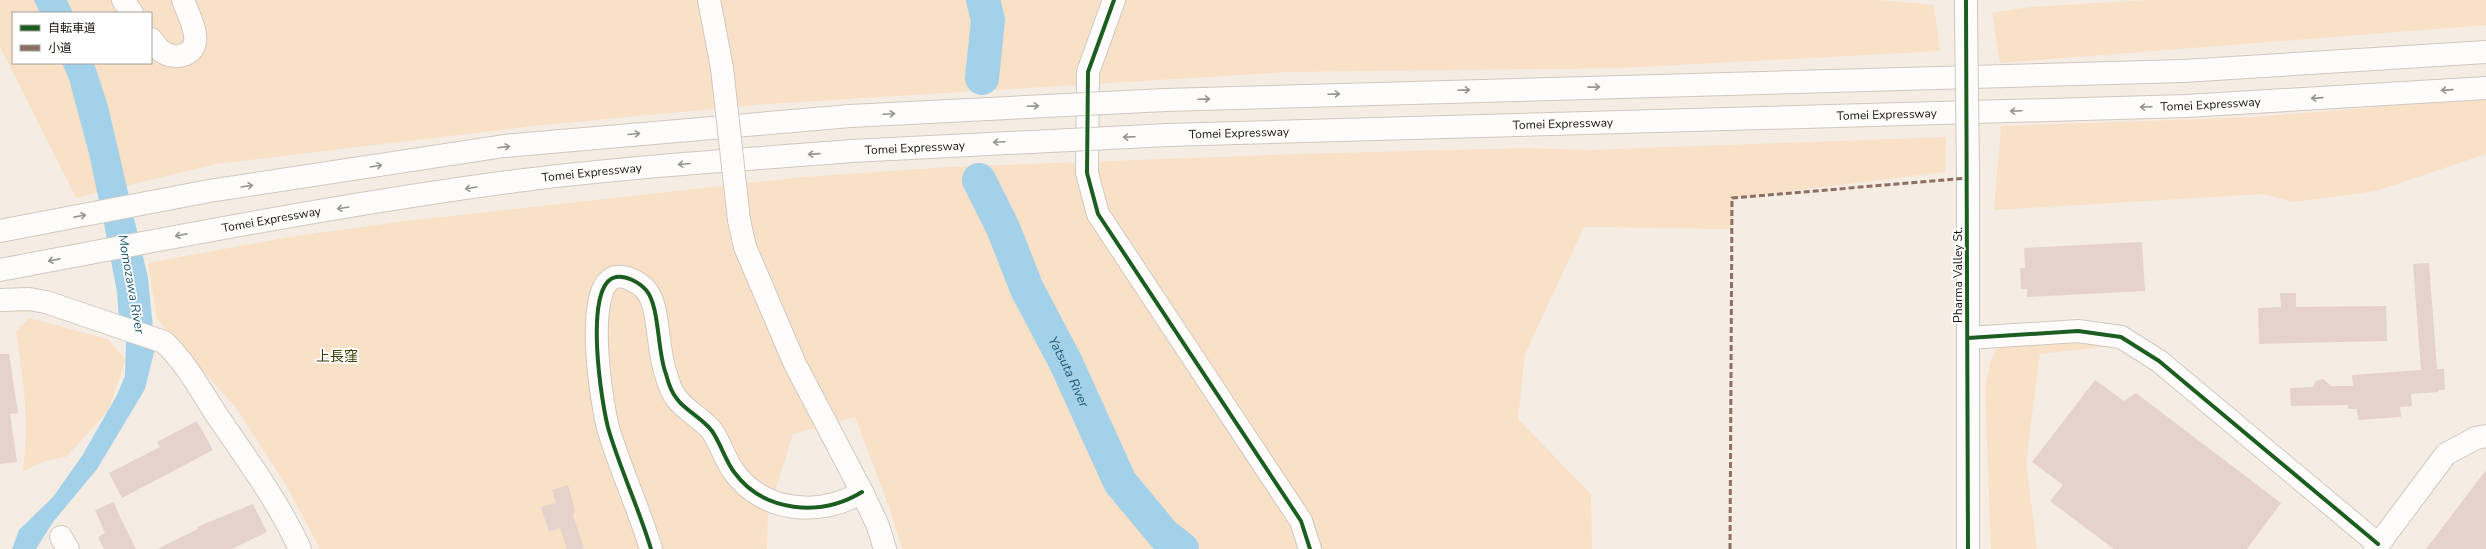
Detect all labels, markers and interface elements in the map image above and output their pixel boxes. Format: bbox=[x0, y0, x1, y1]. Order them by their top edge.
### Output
legend bbox=[12, 12, 152, 64]
text: 自転車道 bbox=[48, 20, 96, 36]
text: 小道 bbox=[48, 40, 72, 56]
one-way arrow bbox=[1587, 83, 1600, 90]
one-way arrow bbox=[1457, 87, 1470, 94]
one-way arrow bbox=[2441, 87, 2454, 94]
one-way arrow bbox=[1327, 91, 1340, 98]
street label: Tomei Expressway bbox=[2160, 93, 2262, 115]
one-way arrow bbox=[1197, 95, 1210, 102]
one-way arrow bbox=[2311, 95, 2324, 102]
one-way arrow bbox=[1026, 102, 1039, 109]
one-way arrow bbox=[2140, 104, 2153, 111]
street label: Tomei Expressway bbox=[1836, 105, 1938, 124]
one-way arrow bbox=[2010, 107, 2023, 115]
one-way arrow bbox=[882, 110, 895, 117]
street label: Tomei Expressway bbox=[1512, 114, 1614, 133]
street label: Tomei Expressway bbox=[1189, 124, 1290, 142]
one-way arrow bbox=[627, 131, 640, 138]
one-way arrow bbox=[1123, 133, 1136, 140]
street label: Tomei Expressway bbox=[864, 137, 966, 158]
one-way arrow bbox=[993, 139, 1006, 146]
one-way arrow bbox=[497, 143, 510, 150]
one-way arrow bbox=[807, 151, 820, 158]
street label: Tomei Expressway bbox=[541, 159, 643, 186]
one-way arrow bbox=[678, 161, 691, 168]
one-way arrow bbox=[369, 162, 382, 170]
one-way arrow bbox=[240, 182, 253, 190]
one-way arrow bbox=[465, 184, 478, 192]
street label: Tomei Expressway bbox=[220, 203, 323, 236]
one-way arrow bbox=[337, 204, 350, 212]
one-way arrow bbox=[73, 211, 86, 219]
street label: Pharma Valley St. bbox=[1950, 227, 1966, 323]
one-way arrow bbox=[175, 232, 188, 240]
water label: Momozawa River bbox=[113, 233, 149, 335]
one-way arrow bbox=[48, 256, 61, 264]
water label: Yatsuta River bbox=[1044, 334, 1093, 411]
district label: 上長窪 bbox=[316, 347, 358, 366]

